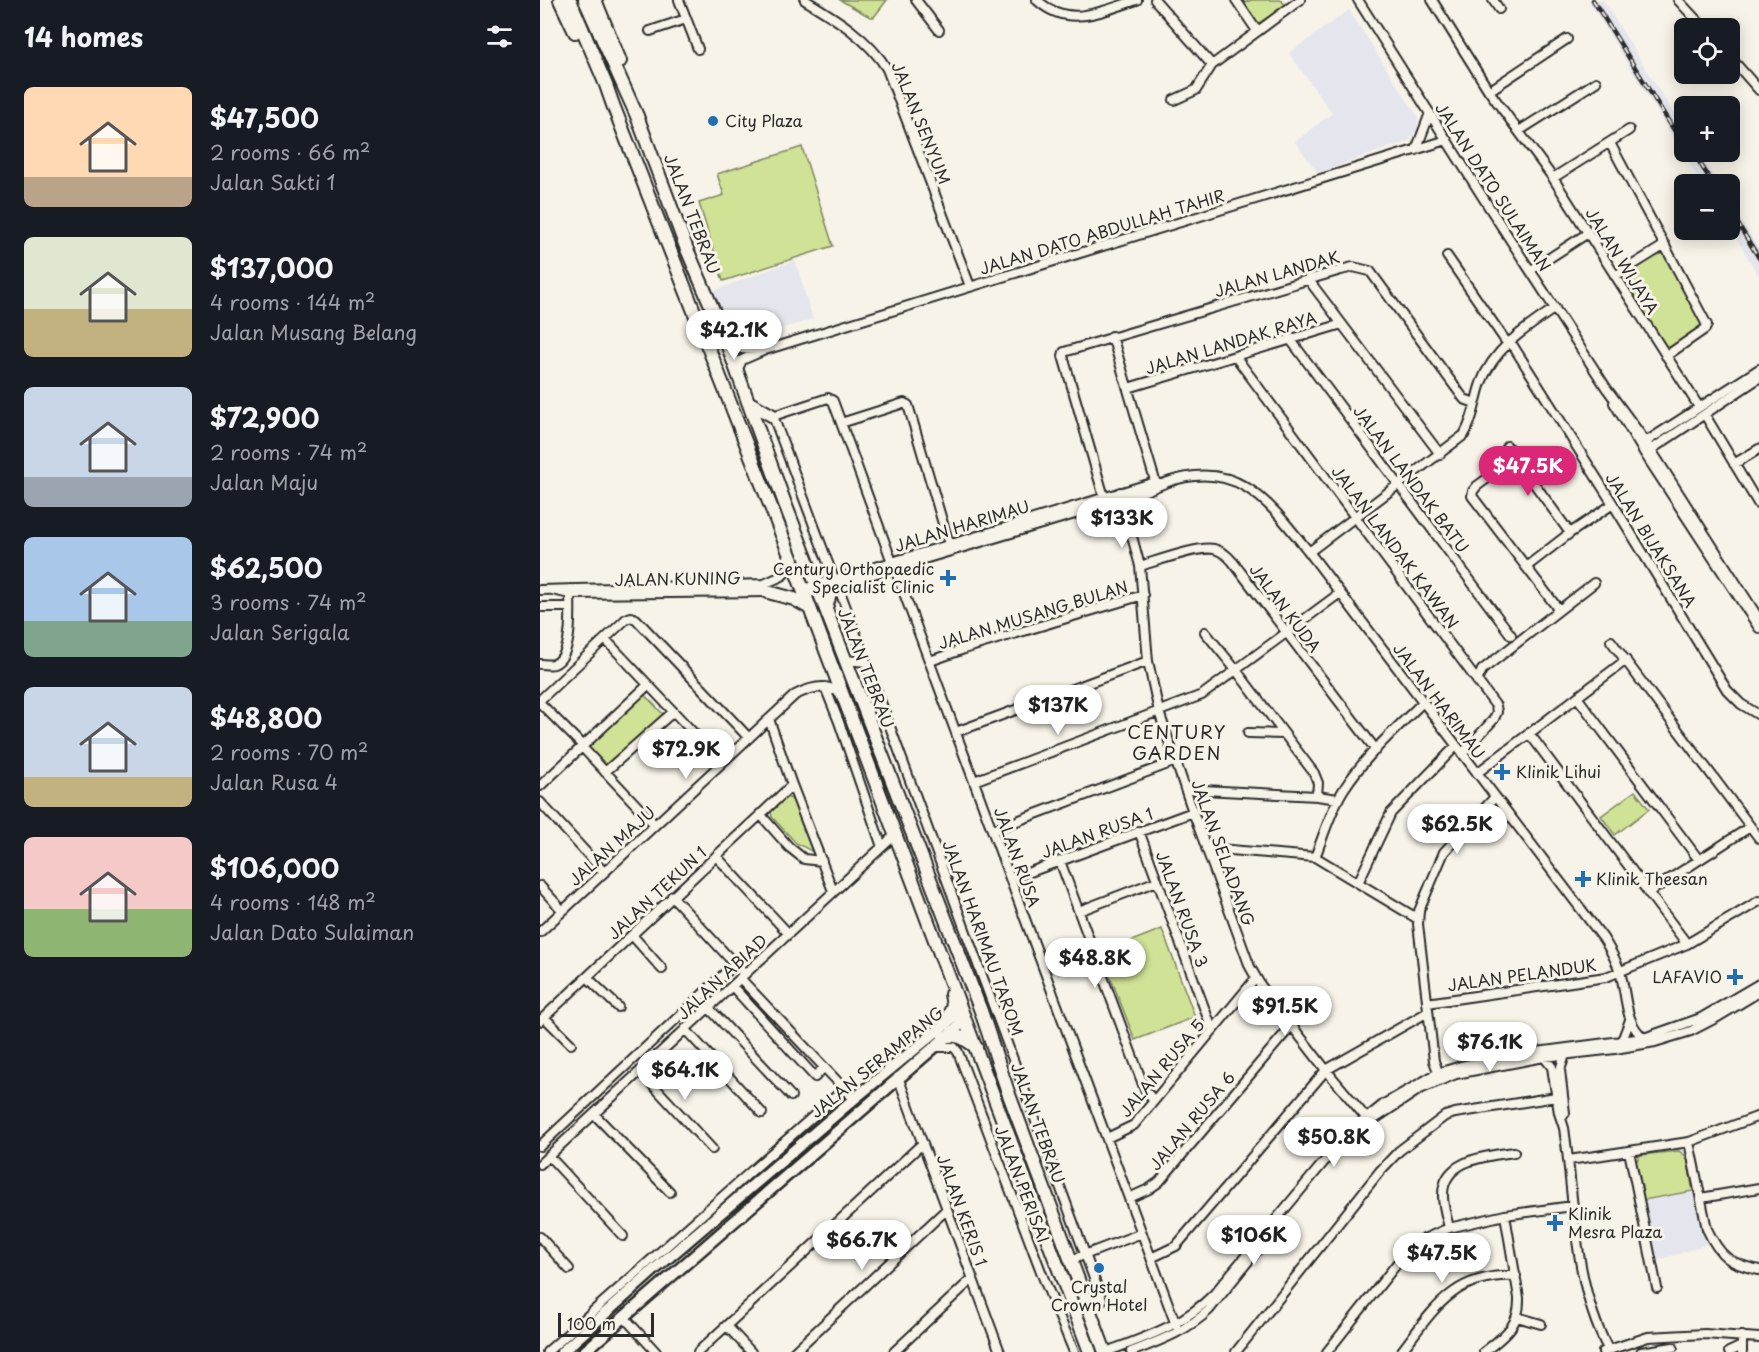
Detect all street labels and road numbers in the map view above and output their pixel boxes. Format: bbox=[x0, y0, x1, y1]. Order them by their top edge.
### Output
street label: JALAN SENYUM bbox=[886, 58, 957, 187]
street label: JALAN DATO SULAIMAN bbox=[1430, 97, 1558, 276]
street label: JALAN TEBRAU bbox=[659, 150, 727, 277]
street label: JALAN DATO ABDULLAH TAHIR bbox=[976, 182, 1227, 280]
street label: JALAN WIJAYA bbox=[1580, 202, 1665, 318]
street label: JALAN LANDAK bbox=[1211, 244, 1342, 302]
street label: JALAN LANDAK RAYA bbox=[1142, 305, 1319, 380]
street label: JALAN LANDAK BATU bbox=[1348, 400, 1475, 557]
street label: JALAN LANDAK KAWAN bbox=[1326, 460, 1465, 633]
street label: JALAN BIJAKSANA bbox=[1601, 467, 1703, 612]
street label: JALAN HARIMAU bbox=[891, 493, 1032, 557]
street label: JALAN KUDA bbox=[1244, 558, 1327, 657]
street label: JALAN KUNING bbox=[614, 565, 742, 591]
street label: JALAN MUSANG BULAN bbox=[935, 574, 1131, 654]
street label: JALAN TEBRAU bbox=[833, 604, 901, 731]
street label: JALAN HARIMAU bbox=[1388, 637, 1491, 764]
street label: JALAN SELADANG bbox=[1186, 776, 1262, 930]
street label: JALAN MAJU bbox=[563, 800, 660, 891]
street label: JALAN RUSA 1 bbox=[1037, 801, 1156, 863]
street label: JALAN RUSA bbox=[989, 803, 1047, 910]
street label: JALAN HARIMAU TAROM bbox=[937, 836, 1031, 1039]
street label: JALAN TEKUN 1 bbox=[602, 840, 711, 945]
street label: JALAN RUSA 3 bbox=[1151, 847, 1215, 970]
street label: JALAN ABIAD bbox=[671, 928, 772, 1025]
street label: JALAN PELANDUK bbox=[1446, 952, 1598, 996]
street label: JALAN SERAMPANG bbox=[804, 1000, 949, 1123]
street label: JALAN RUSA 5 bbox=[1113, 1013, 1210, 1122]
street label: JALAN TEBRAU bbox=[1006, 1059, 1072, 1187]
street label: JALAN RUSA 6 bbox=[1143, 1066, 1240, 1175]
street label: JALAN PERISAI bbox=[989, 1121, 1056, 1246]
street label: JALAN KERIS 1 bbox=[932, 1150, 994, 1269]

